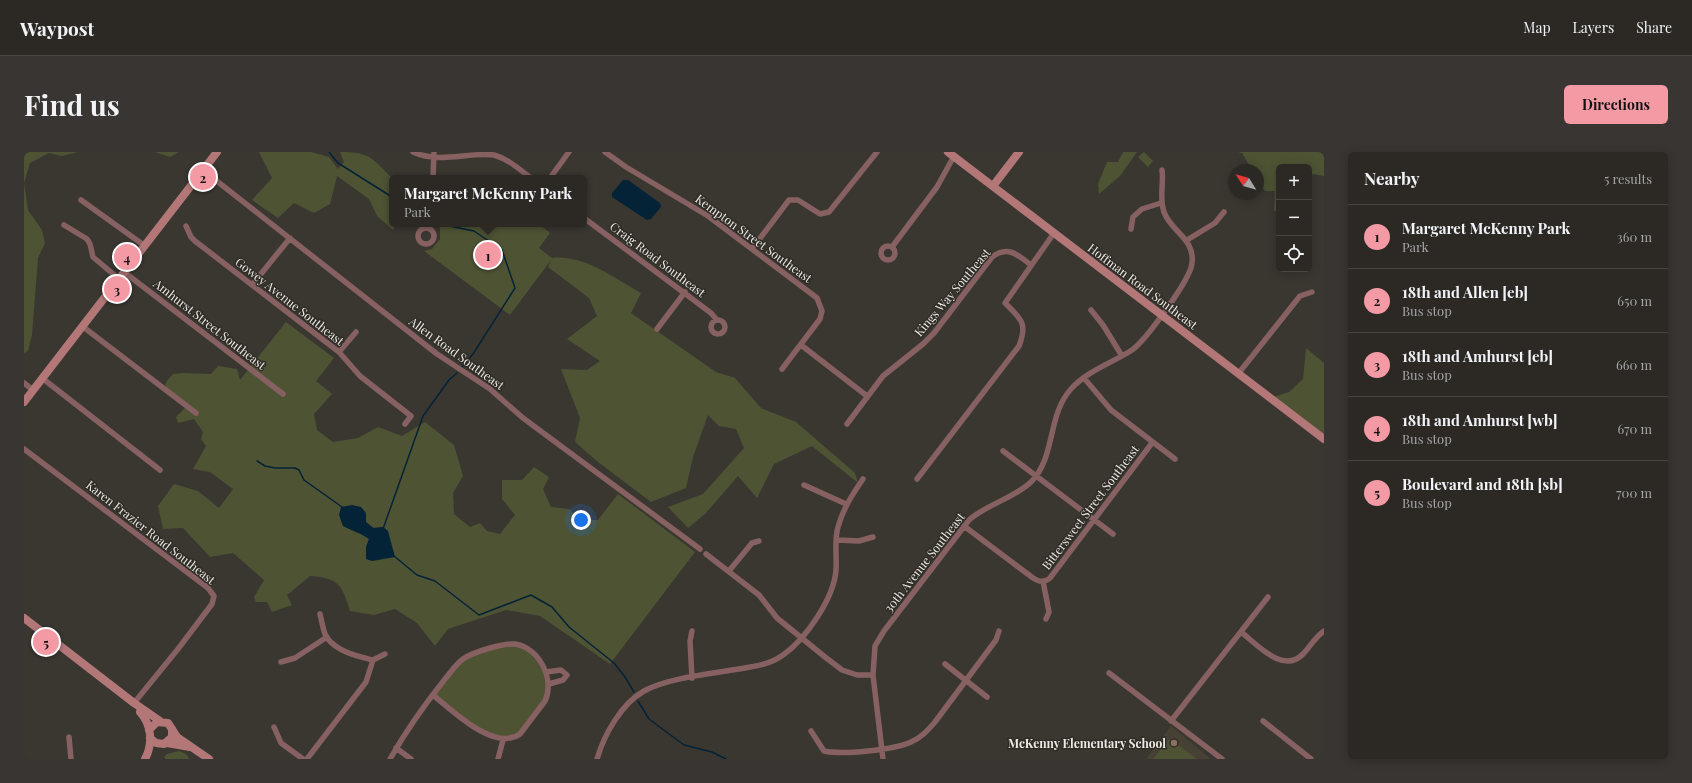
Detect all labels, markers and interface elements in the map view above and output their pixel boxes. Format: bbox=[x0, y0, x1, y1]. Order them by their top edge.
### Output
text: Waypost bbox=[20, 15, 94, 41]
text: Map bbox=[1523, 18, 1551, 37]
text: Layers bbox=[1573, 18, 1614, 37]
text: Share bbox=[1636, 18, 1672, 37]
button: Directions bbox=[1564, 85, 1668, 124]
text: Find us bbox=[24, 86, 120, 123]
pin: 2 bbox=[190, 162, 216, 192]
north arrow bbox=[1228, 164, 1264, 200]
map controls bbox=[1276, 164, 1312, 272]
button: + bbox=[1276, 164, 1312, 200]
text: Nearby bbox=[1364, 167, 1419, 189]
text: 5 results bbox=[1604, 170, 1652, 187]
popup bbox=[389, 175, 587, 227]
text: Margaret McKenny Park bbox=[404, 183, 572, 203]
street label: Kempton Street Southeast bbox=[692, 190, 816, 286]
button: − bbox=[1276, 200, 1312, 236]
text: Park bbox=[404, 203, 431, 220]
street label: Craig Road Southeast bbox=[607, 218, 710, 301]
text: Margaret McKenny Park bbox=[1402, 218, 1570, 238]
text: 1 bbox=[1375, 228, 1379, 245]
text: 360 m bbox=[1617, 228, 1652, 245]
button: locate bbox=[1276, 236, 1312, 272]
text: Park bbox=[1402, 238, 1429, 255]
street label: Hoffman Road Southeast bbox=[1085, 239, 1202, 333]
pin: 1 bbox=[475, 240, 501, 270]
pin: 4 bbox=[114, 242, 140, 272]
street label: Kings Way Southeast bbox=[910, 244, 994, 339]
street label: Gowey Avenue Southeast bbox=[232, 253, 348, 349]
pin: 3 bbox=[104, 274, 130, 304]
street label: Amhurst Street Southeast bbox=[150, 275, 270, 373]
text: 18th and Allen [eb] bbox=[1402, 282, 1528, 302]
text: 2 bbox=[1374, 292, 1380, 309]
text: 650 m bbox=[1617, 292, 1652, 309]
text: Bus stop bbox=[1402, 302, 1452, 319]
street label: Allen Road Southeast bbox=[405, 312, 508, 393]
text: 18th and Amhurst [eb] bbox=[1402, 346, 1553, 366]
text: 3 bbox=[1374, 356, 1380, 373]
text: 660 m bbox=[1616, 356, 1652, 373]
text: Bus stop bbox=[1402, 366, 1452, 383]
text: 18th and Amhurst [wb] bbox=[1402, 410, 1557, 430]
text: 4 bbox=[1374, 420, 1380, 437]
text: 670 m bbox=[1617, 420, 1652, 437]
text: Bus stop bbox=[1402, 430, 1452, 447]
street label: Bittersweet Street Southeast bbox=[1038, 441, 1143, 573]
text: Boulevard and 18th [sb] bbox=[1402, 474, 1563, 494]
street label: Karen Frazier Road Southeast bbox=[83, 476, 220, 588]
text: 5 bbox=[1374, 484, 1380, 501]
text: 700 m bbox=[1616, 484, 1652, 501]
text: Bus stop bbox=[1402, 494, 1452, 511]
street label: 30th Avenue Southeast bbox=[880, 508, 968, 615]
your location bbox=[571, 510, 591, 530]
pin: 5 bbox=[33, 627, 59, 657]
place label: McKenny Elementary School bbox=[1008, 735, 1166, 751]
marker: McKenny Elementary School bbox=[1169, 738, 1179, 748]

